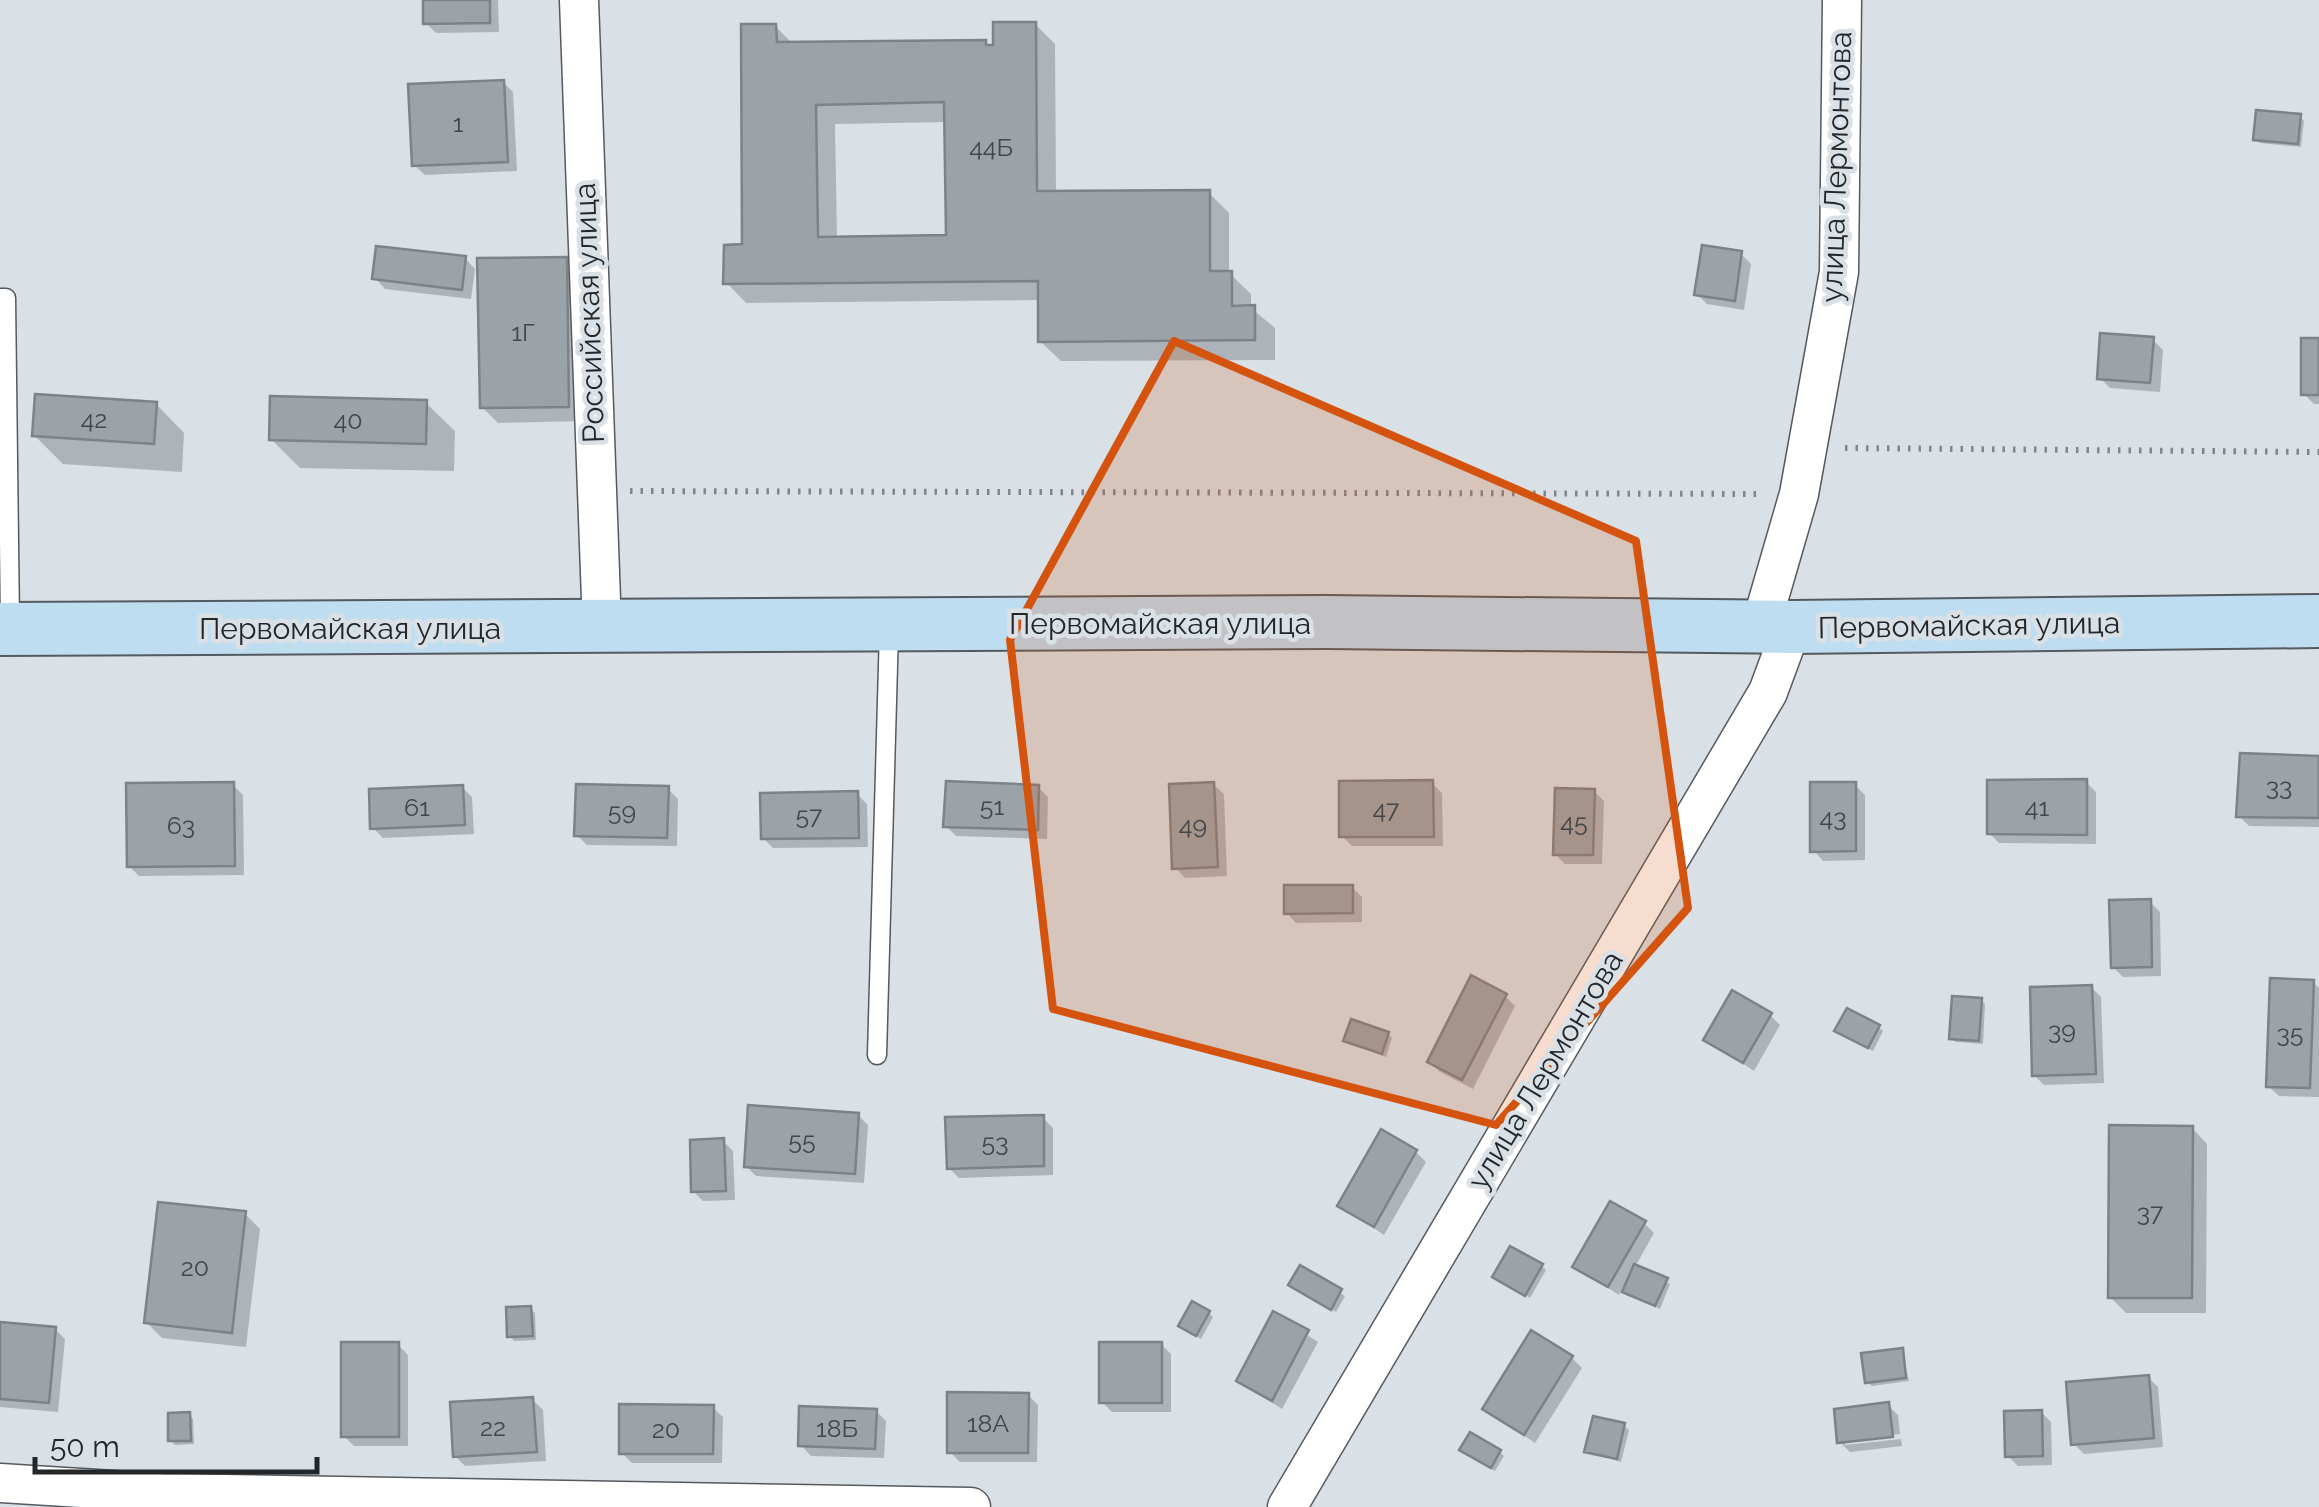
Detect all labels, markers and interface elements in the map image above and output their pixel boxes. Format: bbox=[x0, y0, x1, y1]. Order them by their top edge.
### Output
street label: улица Лермонтова bbox=[1814, 31, 1858, 303]
house number: 1 bbox=[453, 108, 464, 138]
house number: 44Б bbox=[969, 132, 1013, 162]
street label: Российская улица bbox=[567, 182, 611, 444]
house number: 1Г bbox=[511, 317, 535, 347]
house number: 42 bbox=[81, 404, 107, 434]
house number: 40 bbox=[334, 405, 362, 435]
street label: Первомайская улица bbox=[1818, 605, 2120, 645]
street label: Первомайская улица bbox=[1009, 606, 1311, 641]
street label: Первомайская улица bbox=[199, 611, 501, 646]
house number: 33 bbox=[2266, 771, 2292, 801]
house number: 51 bbox=[980, 791, 1004, 821]
house number: 61 bbox=[404, 792, 430, 822]
house number: 41 bbox=[2025, 792, 2049, 822]
house number: 47 bbox=[1373, 794, 1400, 824]
house number: 59 bbox=[608, 796, 636, 826]
house number: 57 bbox=[796, 800, 823, 830]
house number: 43 bbox=[1819, 802, 1847, 832]
house number: 45 bbox=[1560, 807, 1588, 837]
house number: 63 bbox=[167, 810, 195, 840]
house number: 49 bbox=[1179, 810, 1207, 840]
street label: улица Лермонтова bbox=[1460, 945, 1630, 1195]
house number: 39 bbox=[2048, 1015, 2076, 1045]
house number: 35 bbox=[2277, 1018, 2303, 1048]
house number: 55 bbox=[788, 1125, 816, 1155]
house number: 53 bbox=[982, 1127, 1008, 1157]
house number: 37 bbox=[2137, 1197, 2164, 1227]
house number: 20 bbox=[181, 1252, 209, 1282]
house number: 18А bbox=[967, 1408, 1009, 1438]
scale bar bbox=[35, 1412, 318, 1474]
house number: 22 bbox=[480, 1412, 506, 1442]
house number: 18Б bbox=[816, 1413, 858, 1443]
house number: 20 bbox=[652, 1414, 680, 1444]
text: 50 m bbox=[50, 1429, 120, 1464]

